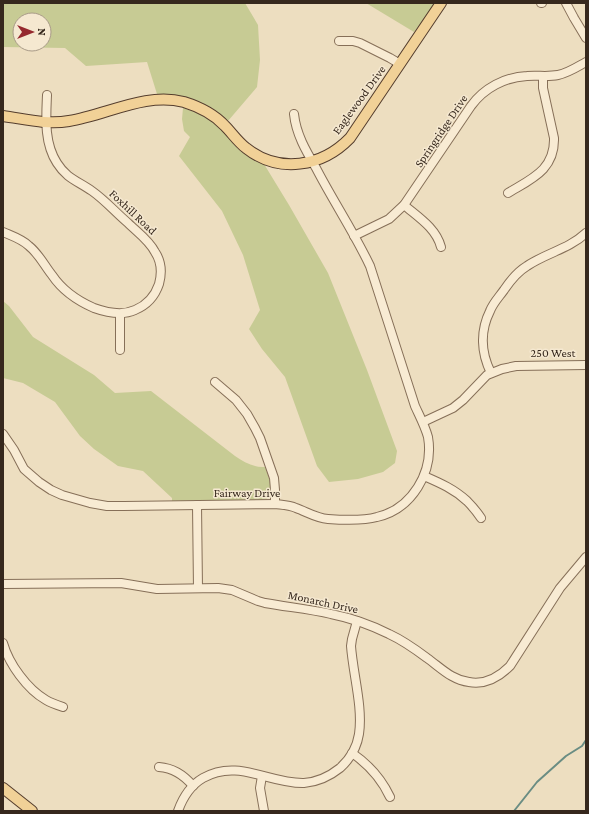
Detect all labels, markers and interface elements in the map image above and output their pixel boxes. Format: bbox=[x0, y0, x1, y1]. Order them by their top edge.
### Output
north arrow bbox=[12, 12, 52, 52]
text: N bbox=[36, 28, 48, 36]
street label: Eaglewood Drive bbox=[329, 63, 389, 137]
street label: Springridge Drive bbox=[412, 92, 470, 170]
street label: Foxhill Road bbox=[106, 187, 160, 238]
street label: 250 West bbox=[531, 346, 576, 360]
street label: Fairway Drive bbox=[214, 486, 280, 500]
street label: Monarch Drive bbox=[287, 588, 359, 616]

